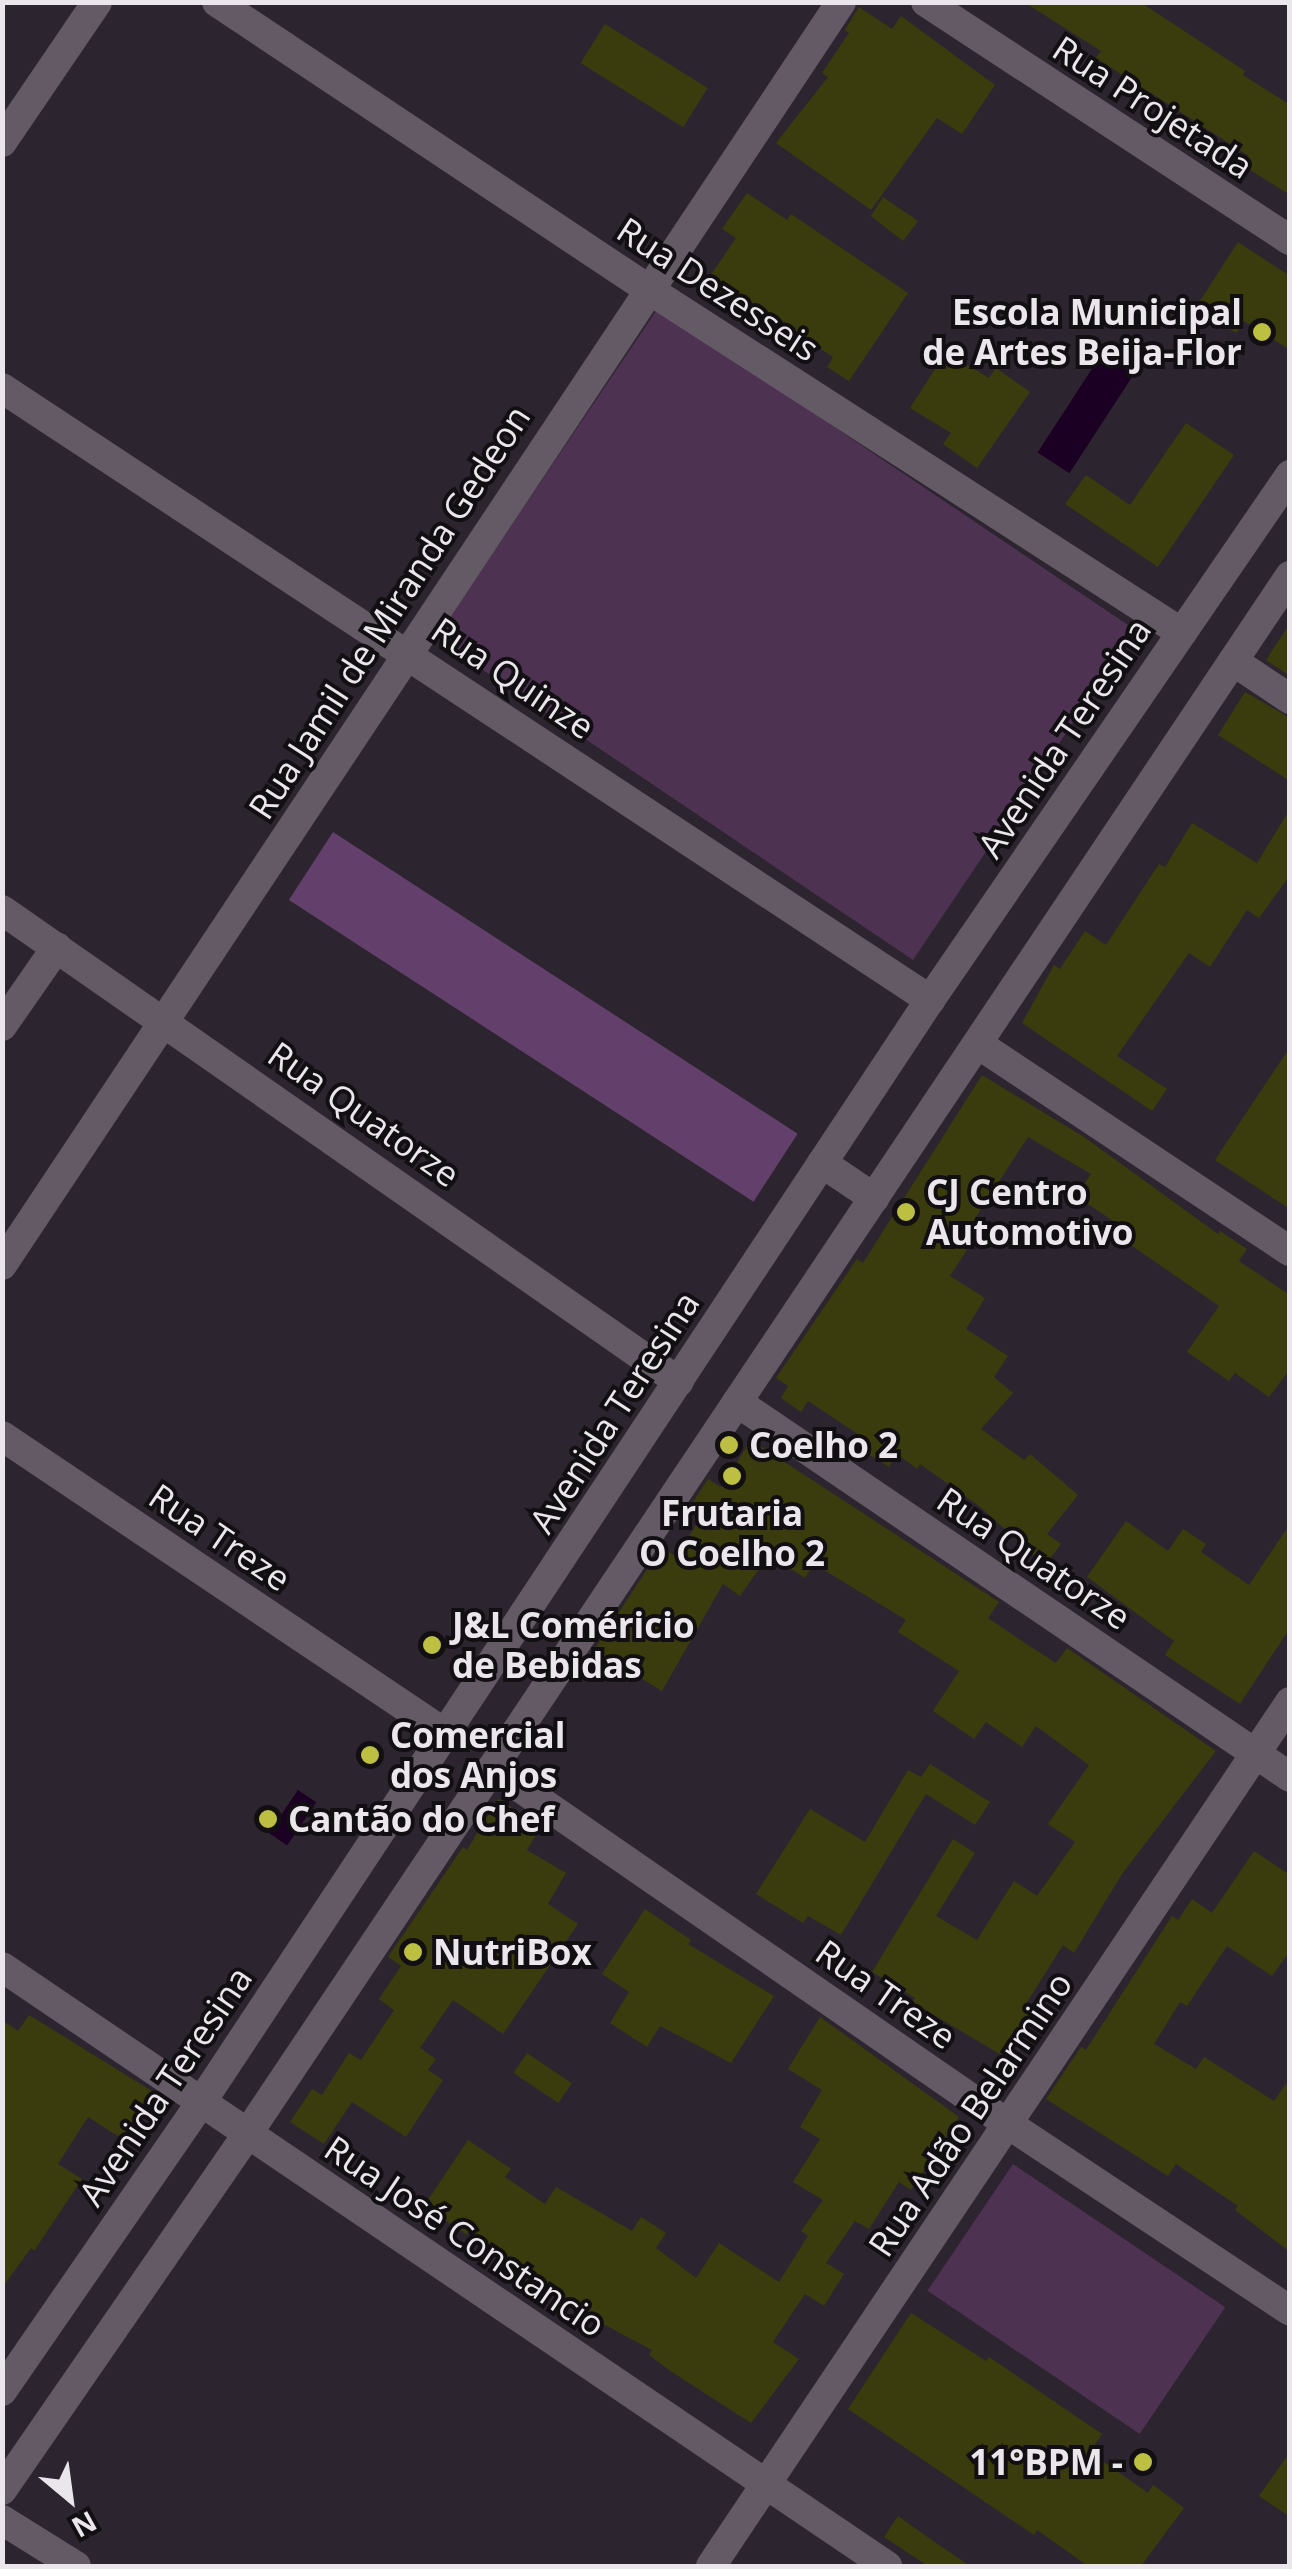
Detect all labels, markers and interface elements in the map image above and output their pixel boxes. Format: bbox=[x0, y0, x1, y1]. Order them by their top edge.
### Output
street label: Rua Projetada bbox=[1045, 27, 1261, 187]
street label: Rua Dezesseis bbox=[610, 208, 826, 370]
place label: Escola Municipal de Artes Beija-Flor bbox=[922, 291, 1242, 373]
marker: Escola Municipal de Artes Beija-Flor bbox=[1251, 321, 1273, 343]
street label: Rua Jamil de Miranda Gedeon bbox=[240, 398, 538, 826]
street label: Rua Quinze bbox=[424, 608, 602, 748]
street label: Avenida Teresina bbox=[969, 611, 1159, 865]
street label: Rua Quatorze bbox=[260, 1033, 468, 1195]
place label: CJ Centro Automotivo bbox=[926, 1171, 1134, 1253]
marker: CJ Centro Automotivo bbox=[895, 1201, 917, 1223]
street label: Avenida Teresina bbox=[520, 1284, 708, 1540]
place label: Coelho 2 bbox=[749, 1424, 898, 1466]
marker: Coelho 2 bbox=[718, 1434, 740, 1456]
marker: Frutaria O Coelho 2 bbox=[721, 1465, 743, 1487]
street label: Rua Treze bbox=[142, 1475, 298, 1599]
street label: Rua Quatorze bbox=[930, 1478, 1138, 1638]
place label: Frutaria O Coelho 2 bbox=[639, 1492, 825, 1574]
place label: J&L Coméricio de Bebidas bbox=[452, 1604, 695, 1686]
marker: J&L Coméricio de Bebidas bbox=[421, 1634, 443, 1656]
place label: Comercial dos Anjos bbox=[390, 1714, 565, 1796]
marker: Comercial dos Anjos bbox=[359, 1744, 381, 1766]
place label: Cantão do Chef bbox=[288, 1798, 554, 1840]
marker: Cantão do Chef bbox=[257, 1808, 279, 1830]
place label: NutriBox bbox=[433, 1931, 592, 1973]
street label: Rua Treze bbox=[808, 1931, 964, 2057]
marker: NutriBox bbox=[402, 1941, 424, 1963]
street label: Avenida Teresina bbox=[70, 1959, 260, 2213]
street label: Rua Adão Belarmino bbox=[859, 1964, 1081, 2264]
street label: Rua José Constancio bbox=[317, 2127, 613, 2345]
place label: 11°BPM - bbox=[969, 2441, 1123, 2483]
north arrow bbox=[20, 2449, 120, 2549]
marker: 11°BPM - bbox=[1132, 2451, 1154, 2473]
text: N bbox=[65, 2503, 104, 2547]

